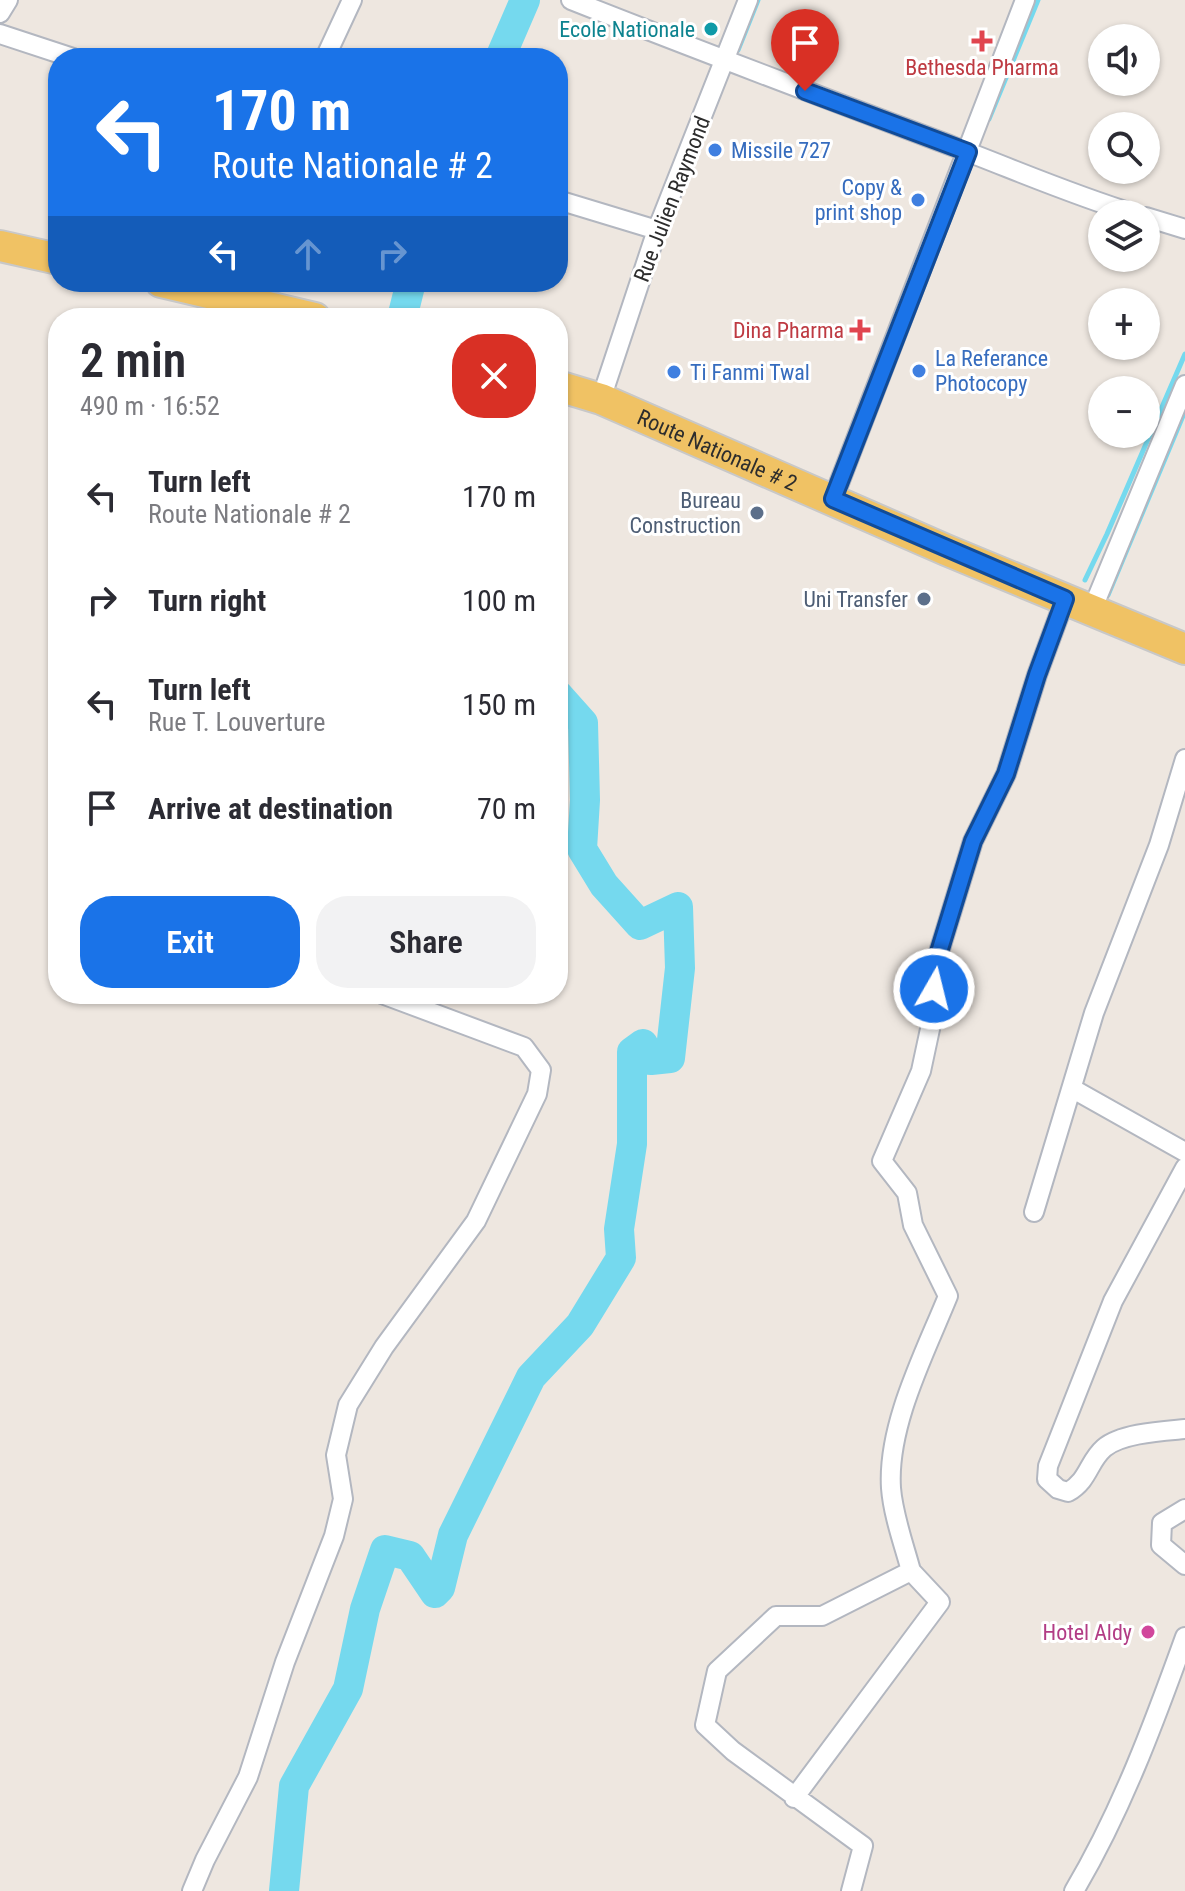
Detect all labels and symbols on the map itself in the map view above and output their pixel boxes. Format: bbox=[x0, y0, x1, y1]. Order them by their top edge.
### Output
pin bbox=[771, 9, 839, 91]
place label: Ecole Nationale bbox=[559, 17, 695, 42]
marker: Ecole Nationale bbox=[702, 20, 720, 38]
marker: Bethesda Pharma bbox=[973, 32, 991, 50]
place label: Bethesda Pharma bbox=[905, 55, 1059, 80]
street label: Rue Julien Raymond bbox=[629, 113, 715, 285]
place label: Missile 727 bbox=[731, 138, 831, 163]
marker: Missile 727 bbox=[706, 141, 724, 159]
place label: Copy & print shop bbox=[815, 175, 902, 225]
marker: Copy & print shop bbox=[909, 191, 927, 209]
place label: Dina Pharma bbox=[733, 318, 844, 343]
marker: Dina Pharma bbox=[851, 321, 869, 339]
place label: La Referance Photocopy bbox=[935, 346, 1048, 396]
place label: Ti Fanmi Twal bbox=[690, 360, 810, 385]
marker: La Referance Photocopy bbox=[910, 362, 928, 380]
marker: Ti Fanmi Twal bbox=[665, 363, 683, 381]
street label: Route Nationale # 2 bbox=[634, 404, 801, 496]
place label: Bureau Construction bbox=[630, 488, 741, 538]
marker: Bureau Construction bbox=[748, 504, 766, 522]
place label: Uni Transfer bbox=[803, 587, 908, 612]
marker: Uni Transfer bbox=[915, 590, 933, 608]
position arrow bbox=[892, 947, 976, 1031]
place label: Hotel Aldy bbox=[1043, 1620, 1132, 1645]
marker: Hotel Aldy bbox=[1139, 1623, 1157, 1641]

